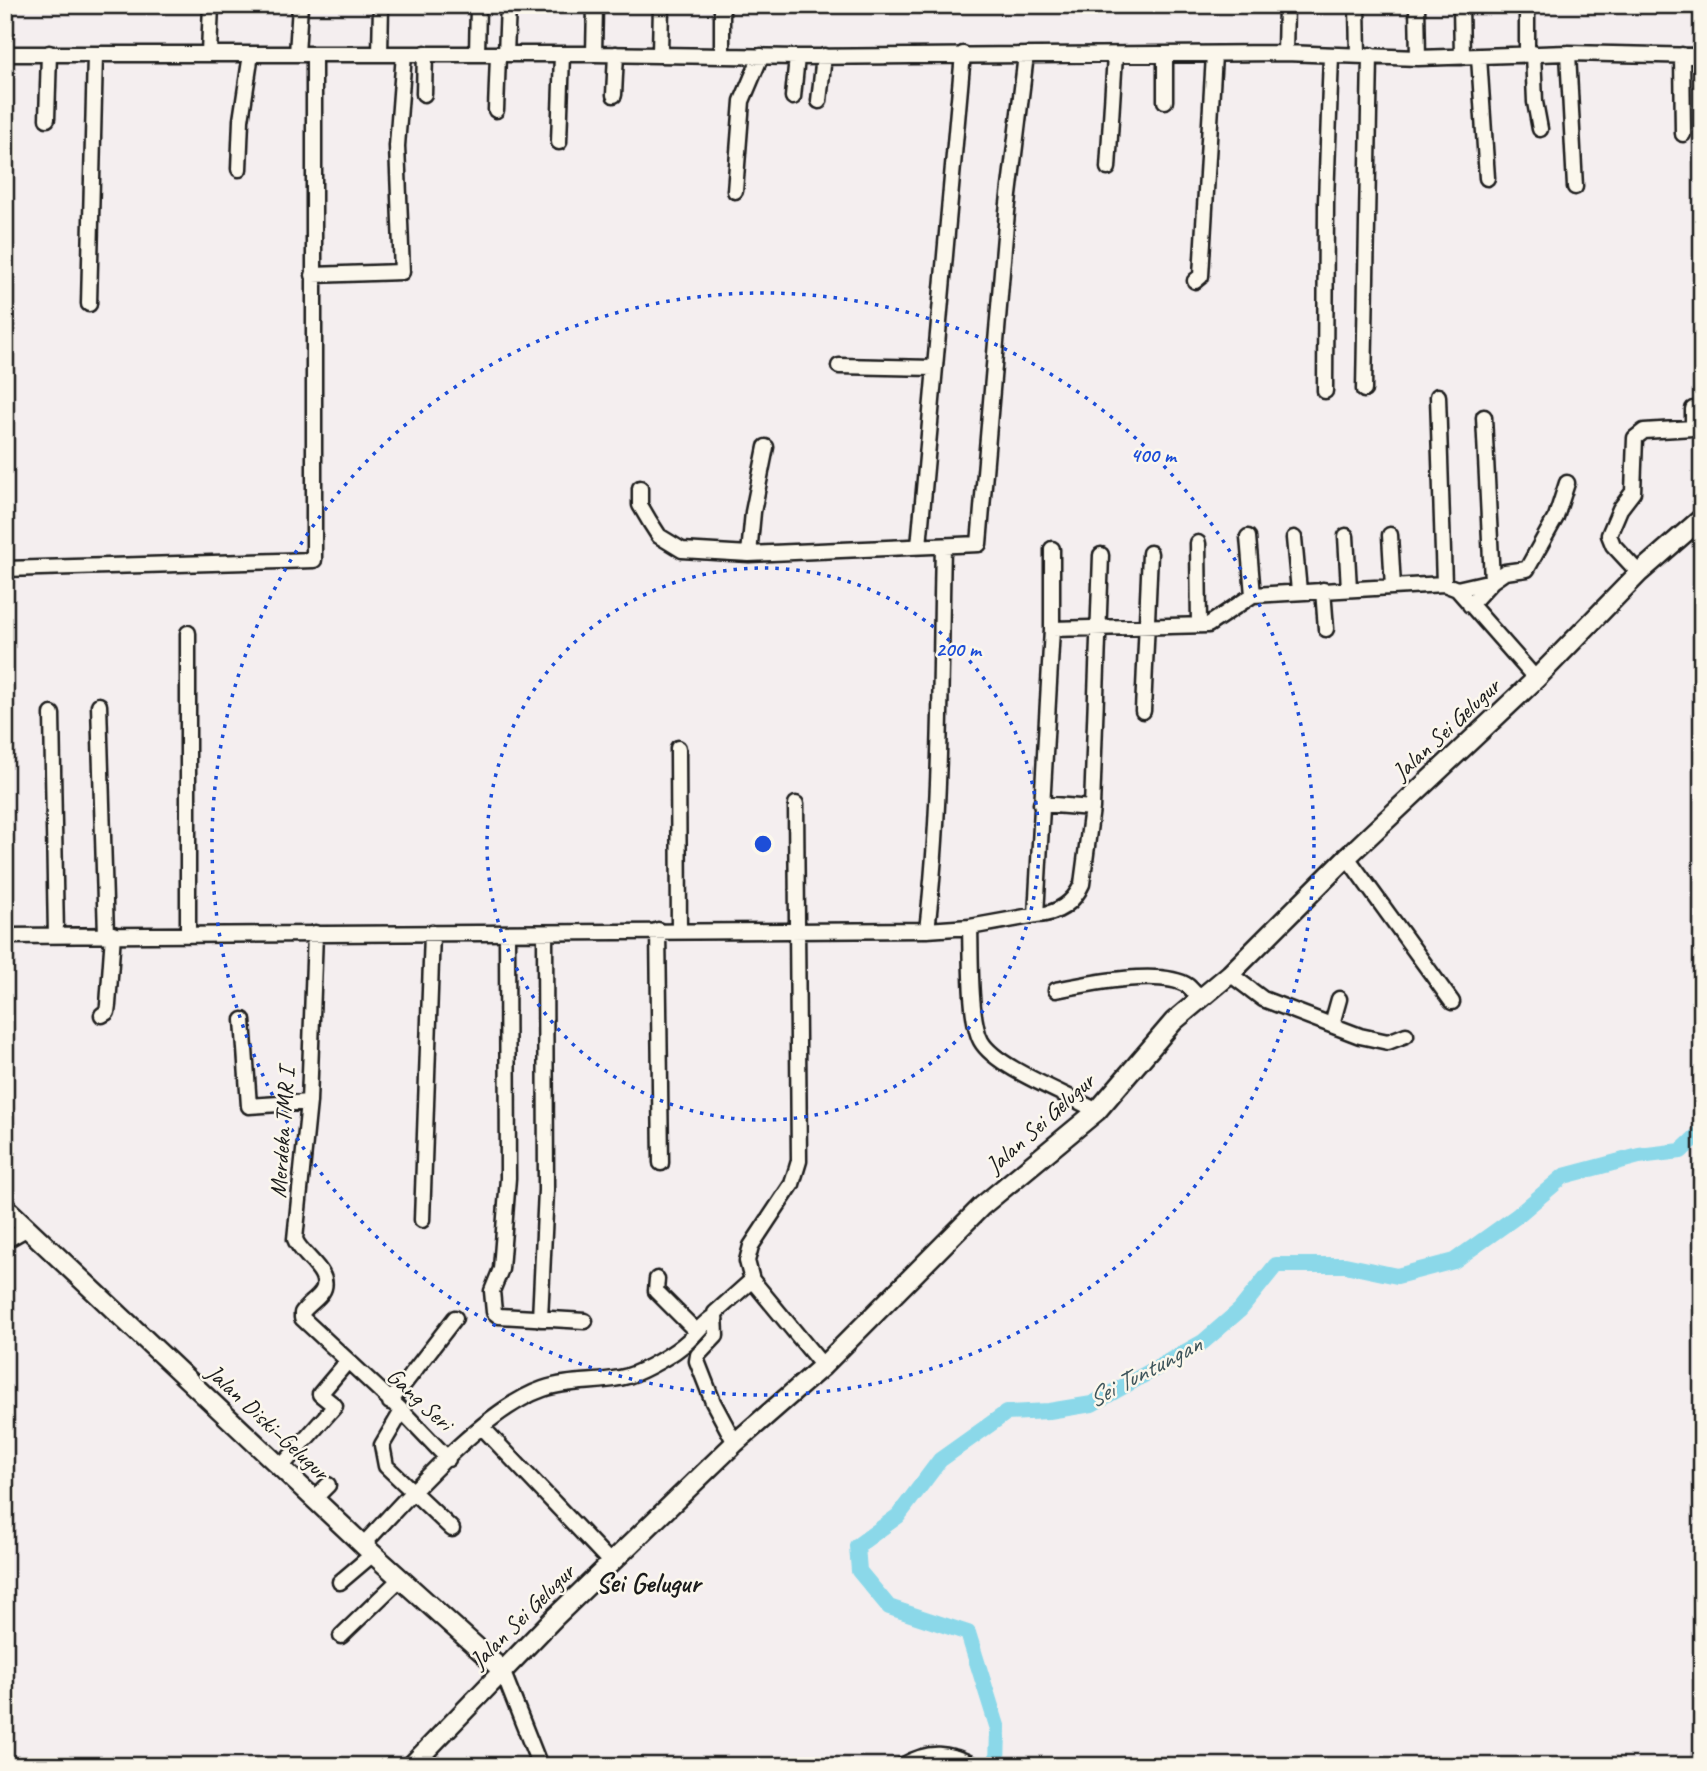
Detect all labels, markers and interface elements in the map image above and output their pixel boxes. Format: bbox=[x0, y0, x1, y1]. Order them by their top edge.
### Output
text: 400 m bbox=[1130, 442, 1178, 468]
text: 200 m bbox=[935, 636, 983, 662]
street label: Jalan Sei Gelugur bbox=[1385, 670, 1508, 787]
centre of rings bbox=[751, 832, 775, 856]
street label: Merdeka TMR I bbox=[263, 1062, 302, 1199]
street label: Jalan Sei Gelugur bbox=[979, 1065, 1102, 1180]
water label: Sei Tuntungan bbox=[1082, 1327, 1209, 1415]
street label: Jalan Diski–Gelugur bbox=[200, 1357, 337, 1488]
street label: Gang Seri bbox=[381, 1361, 462, 1440]
street label: Jalan Sei Gelugur bbox=[462, 1556, 582, 1676]
district label: Sei Gelugur bbox=[596, 1565, 703, 1600]

